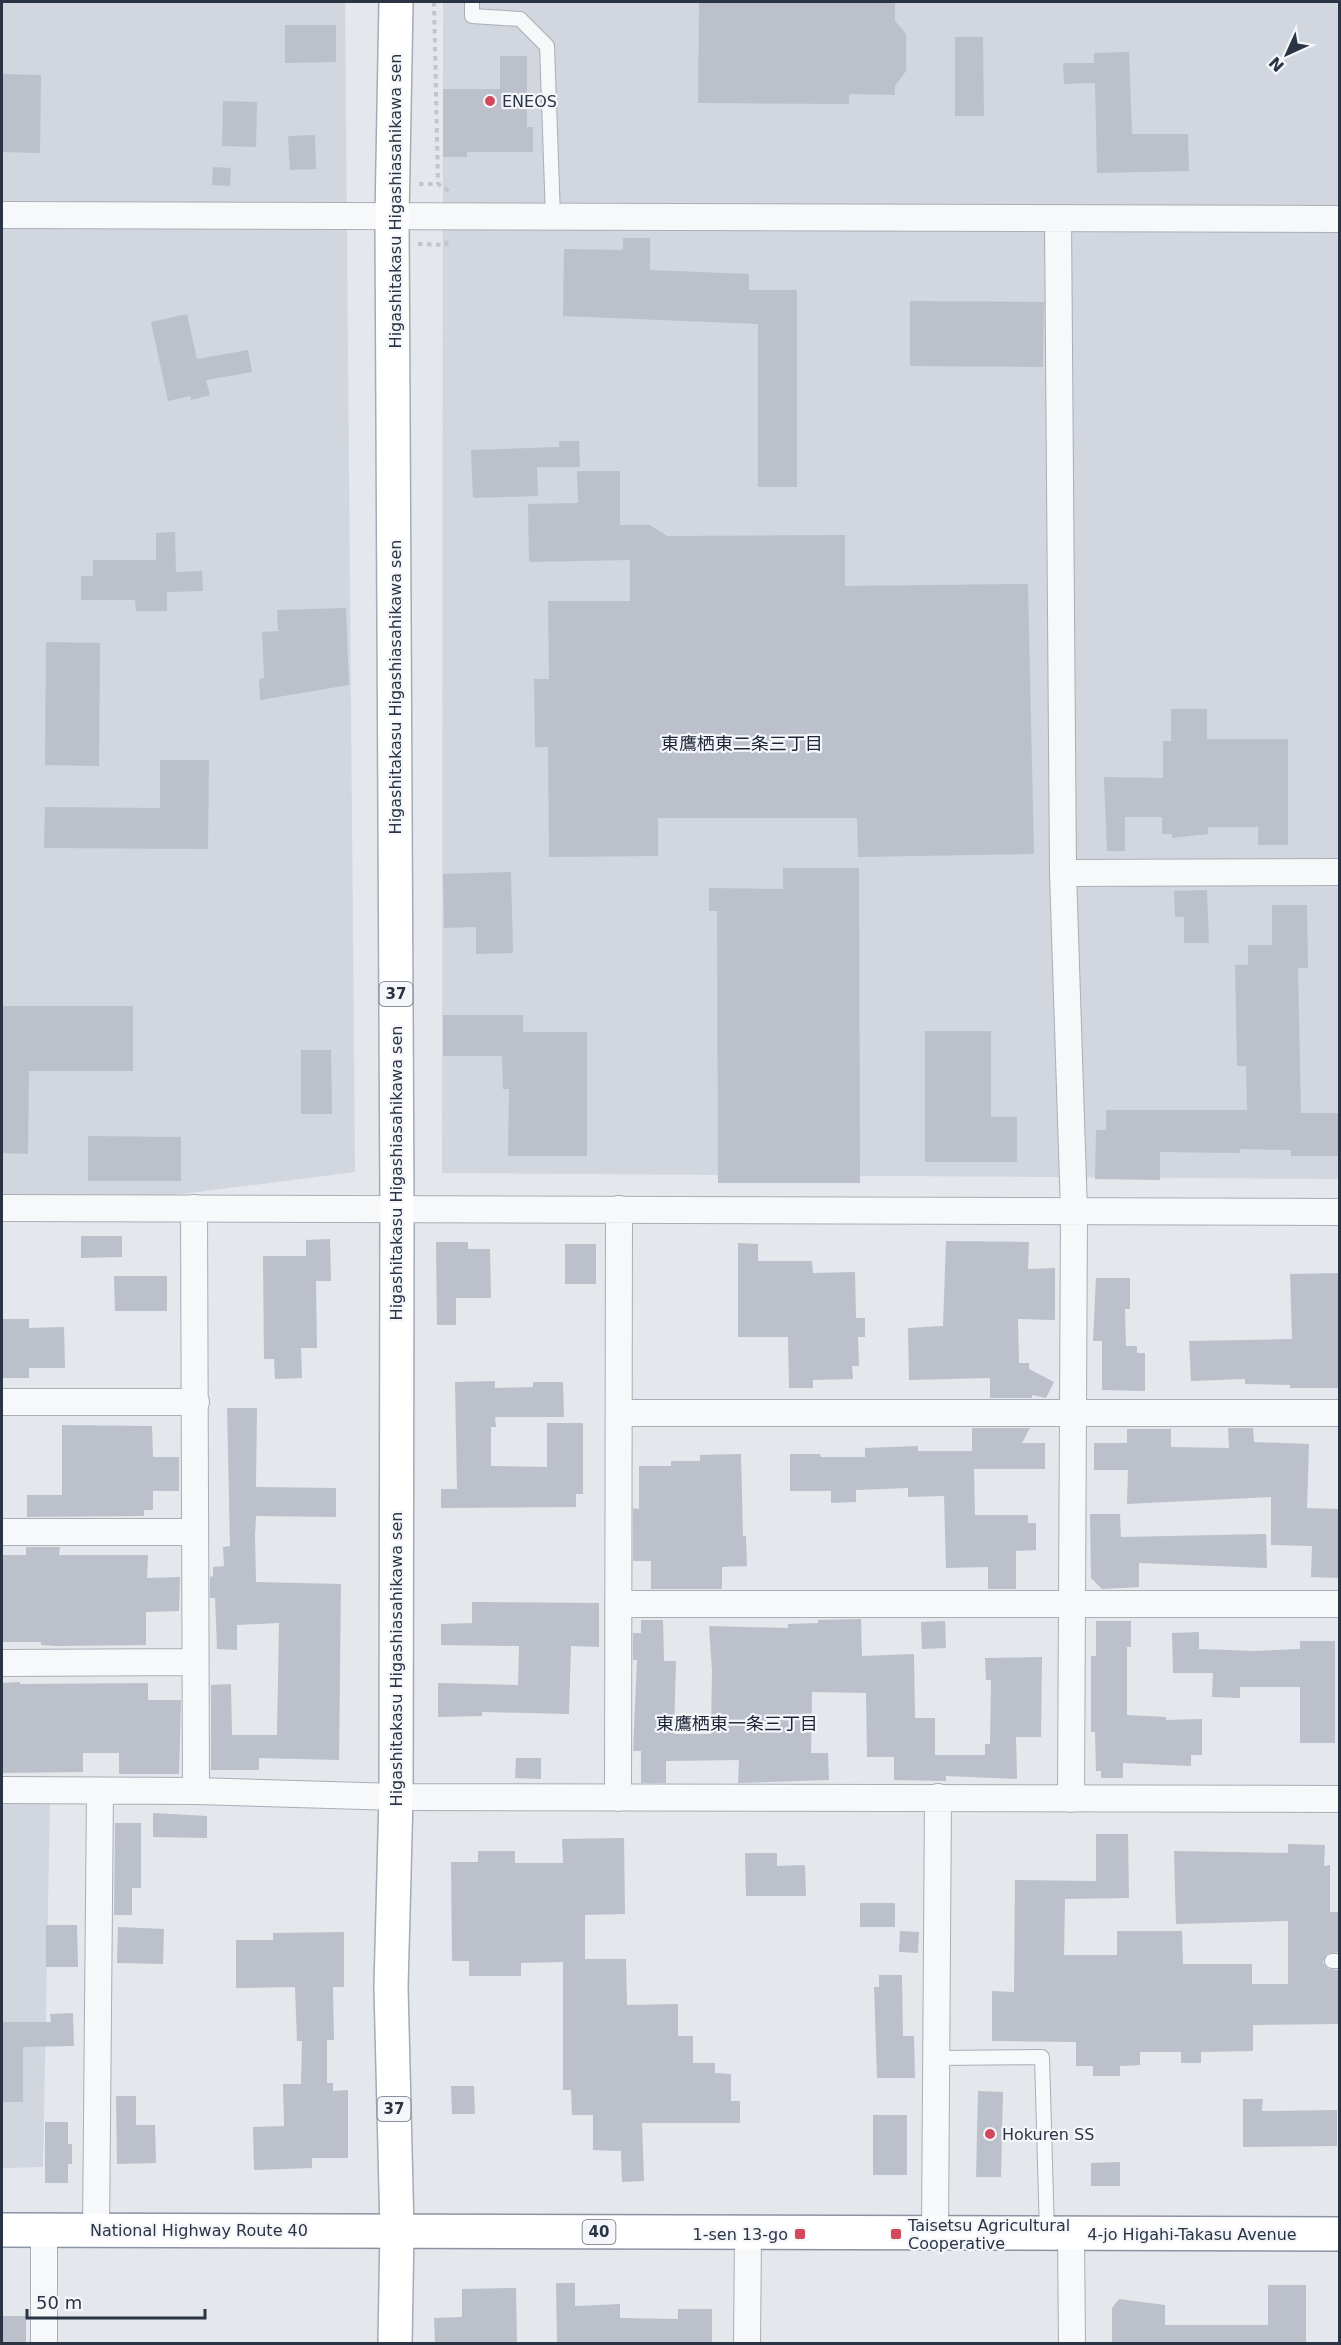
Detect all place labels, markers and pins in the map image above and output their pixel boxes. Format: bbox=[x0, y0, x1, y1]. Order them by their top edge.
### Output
place label: ENEOS bbox=[502, 92, 557, 111]
marker: ENEOS bbox=[483, 94, 497, 108]
place label: Hokuren SS bbox=[1002, 2125, 1094, 2144]
marker: Hokuren SS bbox=[983, 2127, 997, 2141]
place label: Taisetsu Agricultural Cooperative bbox=[907, 2216, 1070, 2253]
place label: 1-sen 13-go bbox=[693, 2225, 788, 2244]
marker: 1-sen 13-go bbox=[793, 2227, 807, 2241]
marker: Taisetsu Agricultural Cooperative bbox=[889, 2227, 903, 2241]

